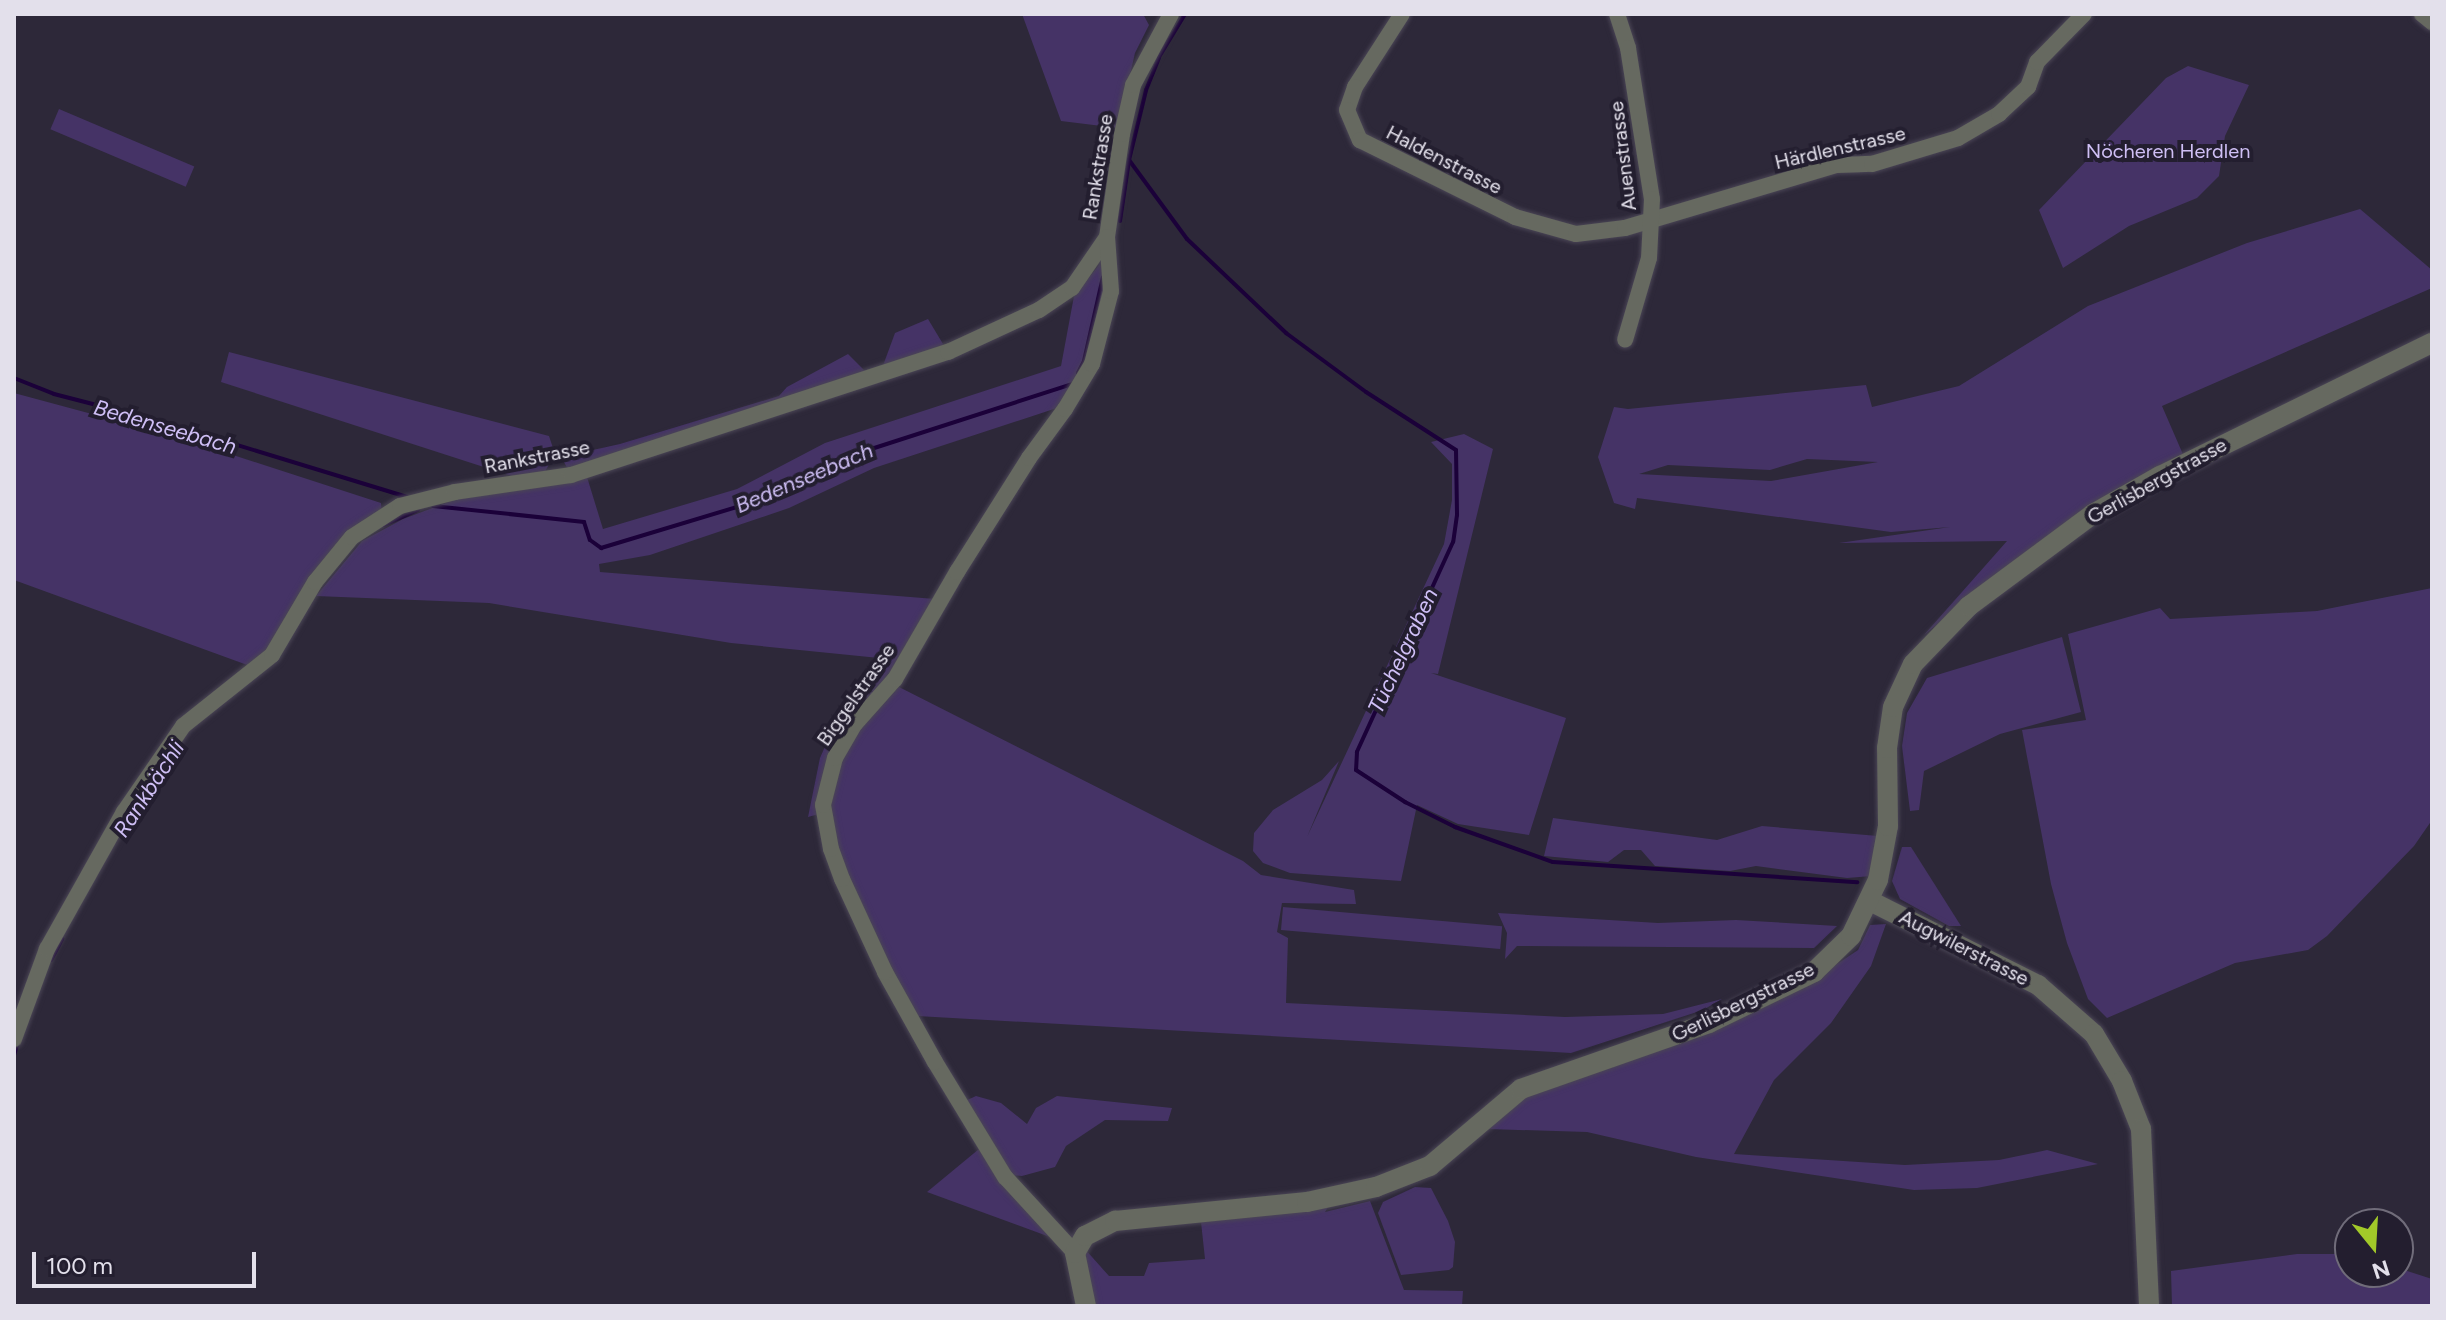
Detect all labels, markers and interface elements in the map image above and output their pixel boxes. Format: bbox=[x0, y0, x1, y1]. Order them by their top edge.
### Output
street label: Auenstrasse bbox=[1604, 100, 1642, 212]
street label: Rankstrasse bbox=[1078, 112, 1118, 222]
street label: Haldenstrasse bbox=[1382, 121, 1506, 199]
street label: Härdlenstrasse bbox=[1772, 121, 1908, 175]
park label: Nöcheren Herdlen bbox=[2086, 139, 2250, 163]
water label: Bedenseebach bbox=[91, 394, 239, 460]
street label: Gerlisbergstrasse bbox=[2083, 433, 2231, 529]
street label: Rankstrasse bbox=[482, 435, 592, 479]
water label: Bedenseebach bbox=[731, 437, 877, 519]
water label: Tüchelgraben bbox=[1362, 584, 1444, 718]
street label: Biggelstrasse bbox=[812, 639, 900, 751]
water label: Rankbächli bbox=[108, 736, 190, 842]
street label: Augwilerstrasse bbox=[1895, 905, 2033, 991]
street label: Gerlisbergstrasse bbox=[1668, 957, 1818, 1047]
north arrow bbox=[2334, 1208, 2414, 1288]
scale bar bbox=[36, 1236, 260, 1286]
text: 100 m bbox=[46, 1251, 113, 1280]
text: N bbox=[2369, 1254, 2393, 1285]

